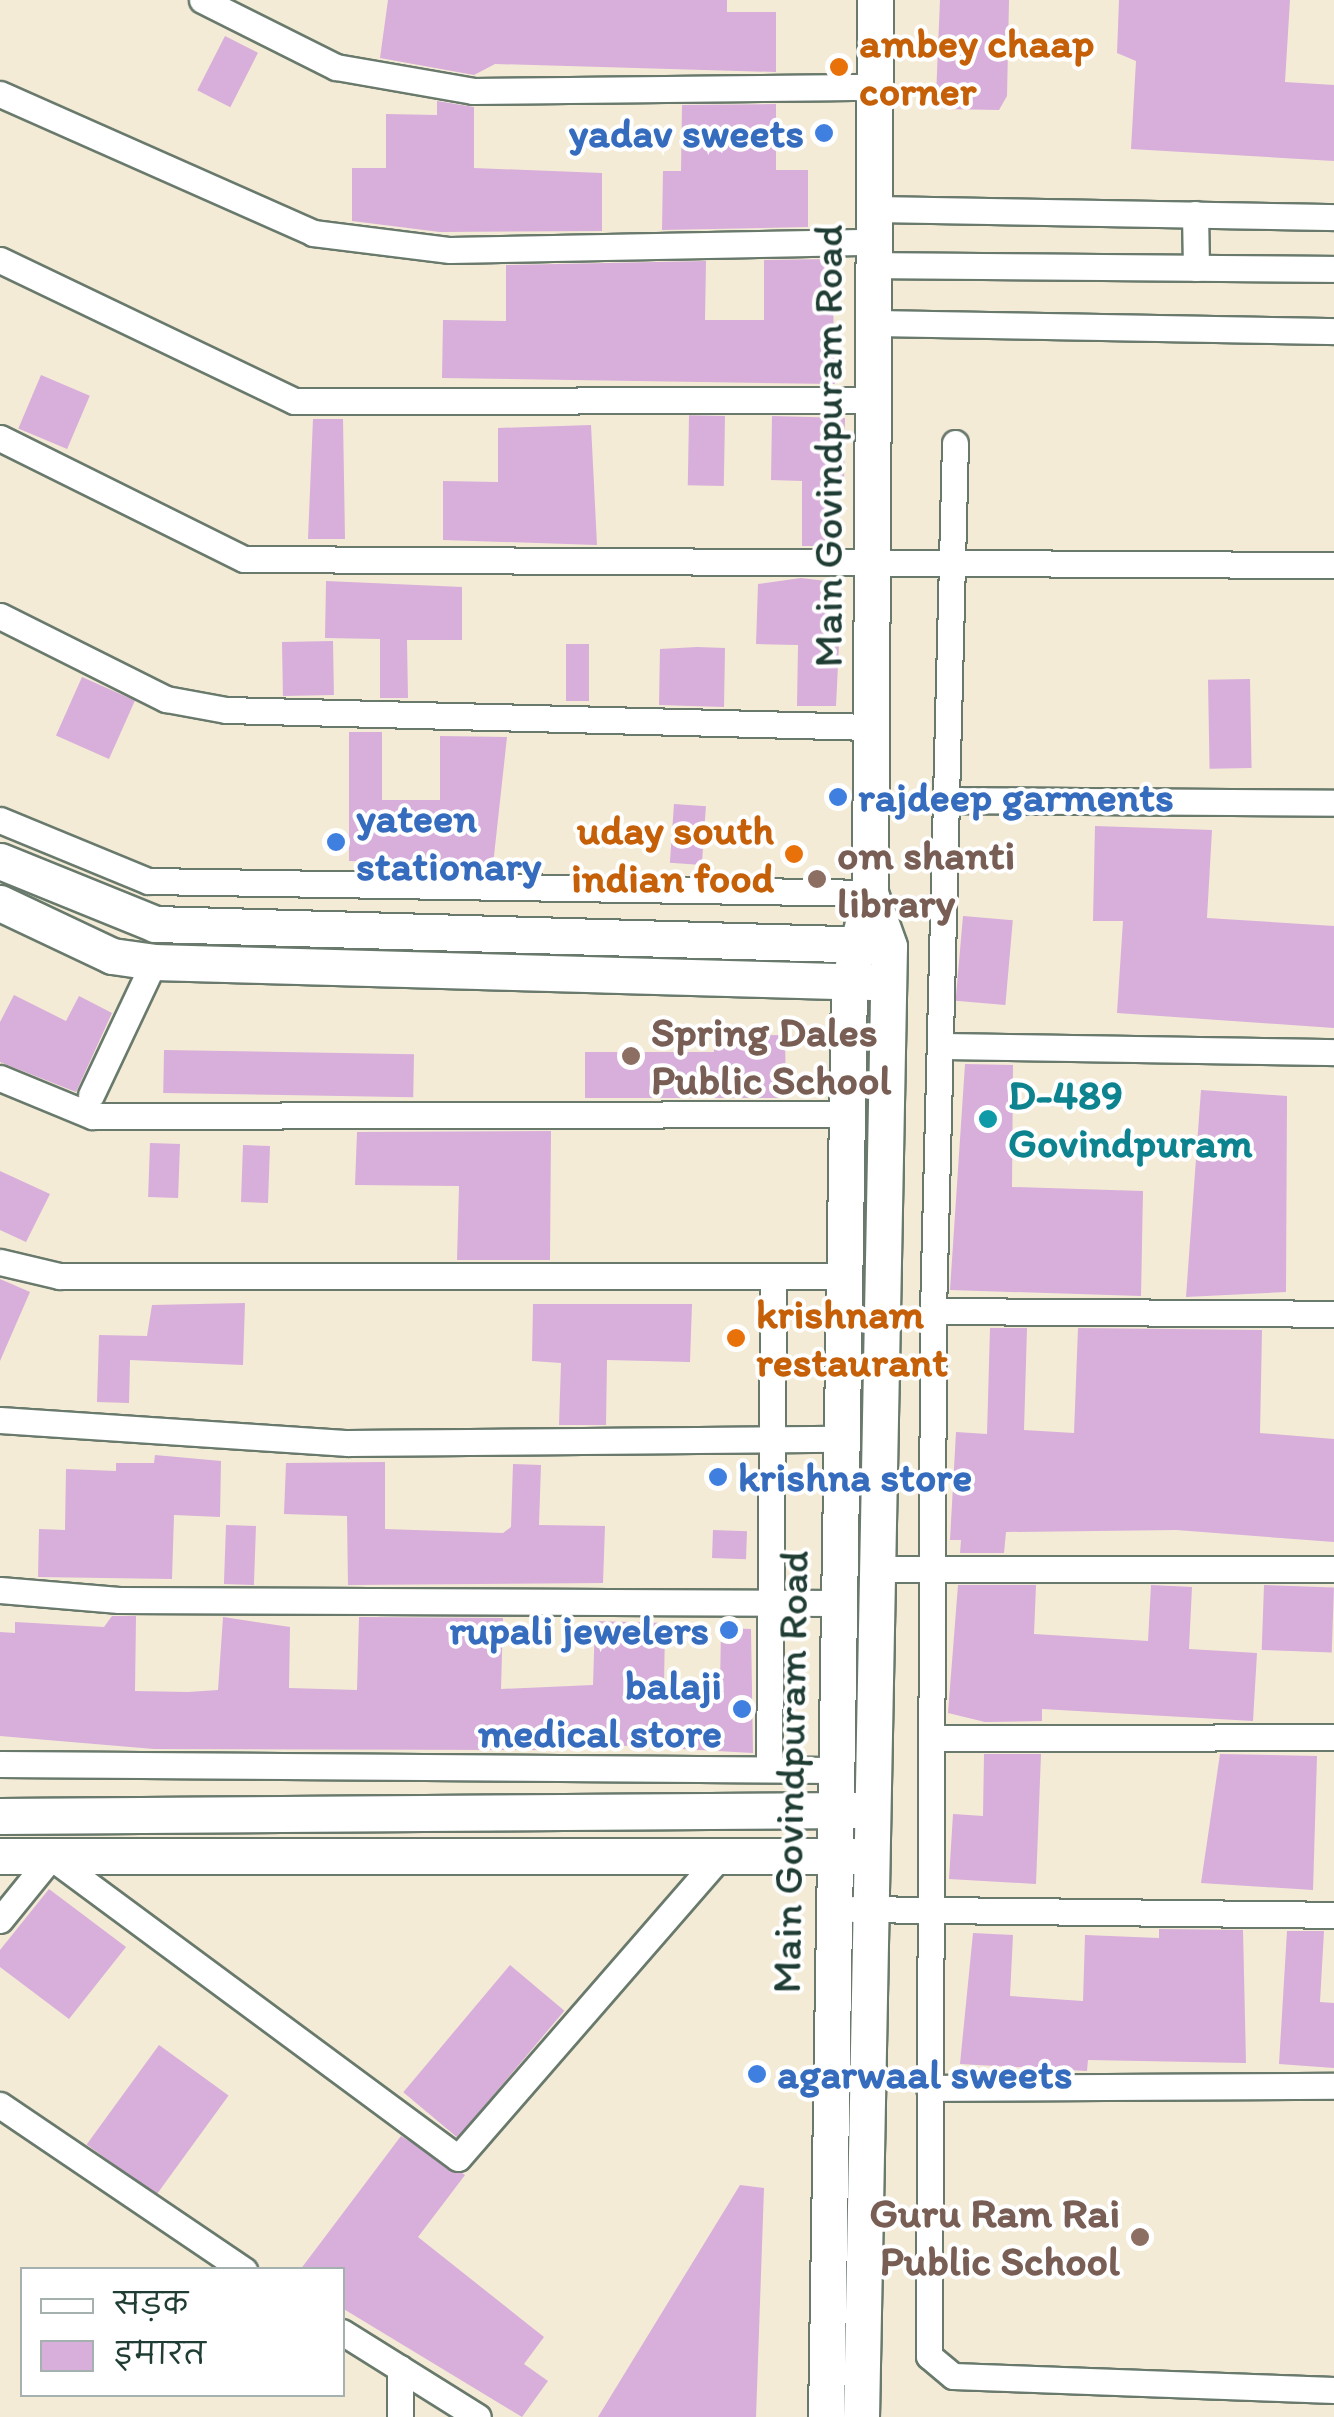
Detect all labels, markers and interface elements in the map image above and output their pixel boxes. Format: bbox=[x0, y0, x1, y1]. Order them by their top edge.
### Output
place label: ambey chaap corner bbox=[859, 18, 1093, 116]
marker: ambey chaap corner bbox=[828, 56, 850, 78]
place label: yadav sweets bbox=[569, 108, 804, 158]
marker: yadav sweets bbox=[813, 122, 835, 144]
street label: Main Govindpuram Road bbox=[803, 224, 853, 668]
place label: rajdeep garments bbox=[858, 772, 1175, 822]
marker: rajdeep garments bbox=[827, 786, 849, 808]
place label: yateen stationary bbox=[356, 793, 541, 891]
place label: uday south indian food bbox=[571, 805, 774, 904]
place label: om shanti library bbox=[837, 830, 1016, 928]
marker: yateen stationary bbox=[325, 831, 347, 853]
marker: uday south indian food bbox=[783, 843, 805, 865]
marker: om shanti library bbox=[806, 868, 828, 890]
place label: Spring Dales Public School bbox=[651, 1007, 891, 1106]
marker: Spring Dales Public School bbox=[620, 1045, 642, 1067]
place label: D-489 Govindpuram bbox=[1008, 1070, 1253, 1168]
marker: D-489 Govindpuram bbox=[977, 1108, 999, 1130]
place label: krishnam restaurant bbox=[756, 1289, 948, 1388]
marker: krishnam restaurant bbox=[725, 1327, 747, 1349]
place label: krishna store bbox=[738, 1452, 973, 1502]
marker: krishna store bbox=[707, 1466, 729, 1488]
street label: Main Govindpuram Road bbox=[761, 1550, 819, 1994]
place label: rupali jewelers bbox=[449, 1605, 709, 1655]
marker: rupali jewelers bbox=[718, 1619, 740, 1641]
place label: balaji medical store bbox=[478, 1660, 722, 1758]
marker: balaji medical store bbox=[731, 1698, 753, 1720]
place label: agarwaal sweets bbox=[777, 2049, 1072, 2099]
marker: agarwaal sweets bbox=[746, 2063, 768, 2085]
place label: Guru Ram Rai Public School bbox=[869, 2188, 1120, 2286]
marker: Guru Ram Rai Public School bbox=[1129, 2226, 1151, 2248]
legend bbox=[20, 2267, 345, 2397]
text: सड़क bbox=[114, 2285, 188, 2322]
text: इमारत bbox=[114, 2335, 206, 2372]

